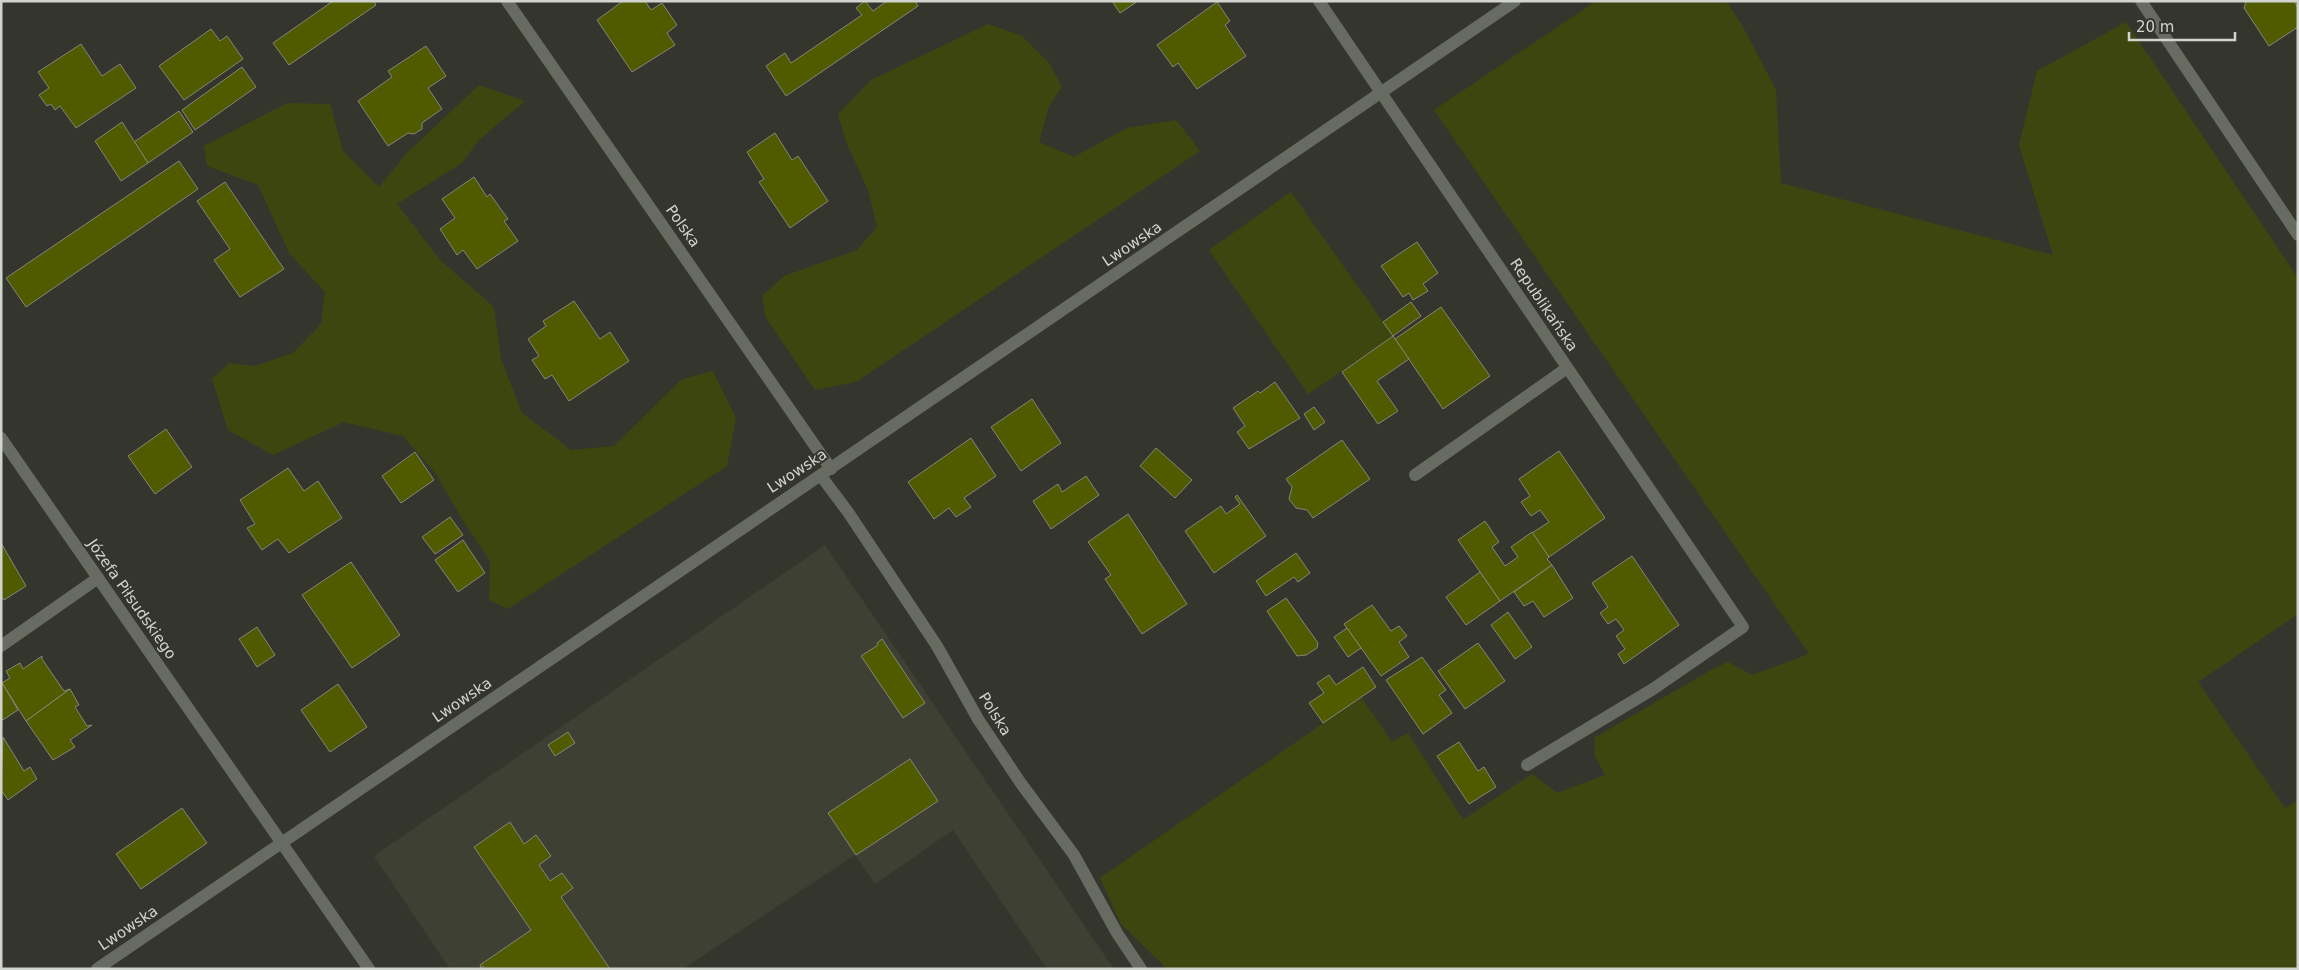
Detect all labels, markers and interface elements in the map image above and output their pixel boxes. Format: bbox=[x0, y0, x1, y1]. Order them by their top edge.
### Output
scale bar bbox=[2129, 10, 2235, 42]
text: 20 m bbox=[2136, 18, 2174, 36]
street label: Polska bbox=[662, 201, 704, 251]
street label: Lwowska bbox=[1099, 218, 1165, 270]
street label: Republikańska bbox=[1506, 255, 1582, 355]
street label: Lwowska bbox=[764, 445, 830, 497]
street label: Józefa Piłsudskiego bbox=[83, 535, 180, 663]
street label: Lwowska bbox=[429, 674, 495, 726]
street label: Polska bbox=[975, 689, 1015, 739]
street label: Lwowska bbox=[95, 902, 161, 954]

